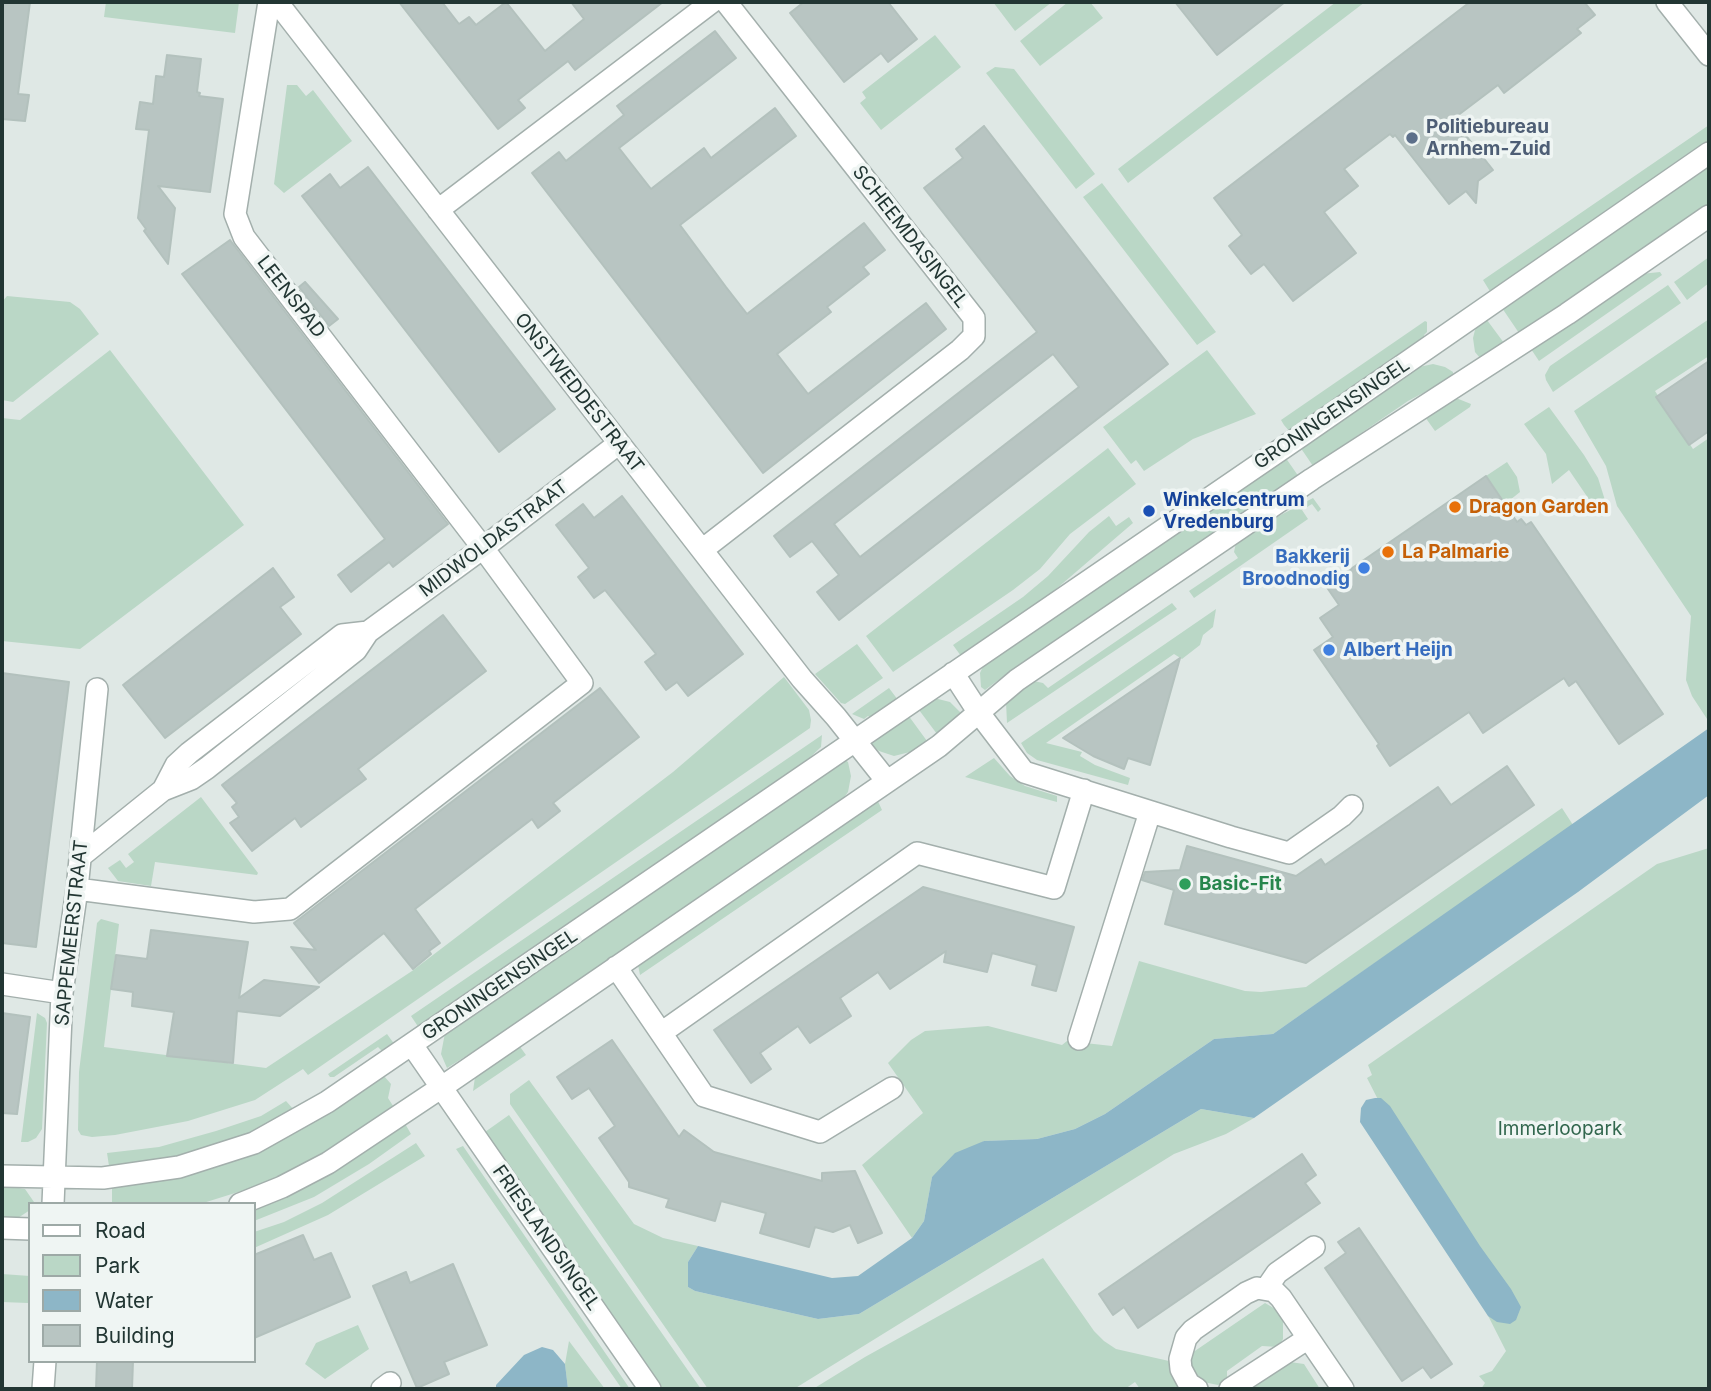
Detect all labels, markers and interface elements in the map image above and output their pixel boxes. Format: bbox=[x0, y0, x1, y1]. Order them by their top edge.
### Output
place label: Politiebureau Arnhem-Zuid bbox=[1426, 116, 1551, 160]
marker: Politiebureau Arnhem-Zuid bbox=[1404, 130, 1420, 146]
street label: SCHEEMDASINGEL bbox=[847, 161, 973, 313]
street label: LEENSPAD bbox=[252, 252, 330, 342]
street label: ONSTWEDDESTRAAT bbox=[510, 309, 648, 477]
street label: GRONINGENSINGEL bbox=[1250, 354, 1414, 474]
street label: MIDWOLDASTRAAT bbox=[415, 476, 573, 602]
place label: Winkelcentrum Vredenburg bbox=[1163, 489, 1305, 533]
place label: Dragon Garden bbox=[1469, 496, 1609, 518]
marker: Dragon Garden bbox=[1447, 499, 1463, 515]
marker: Winkelcentrum Vredenburg bbox=[1141, 503, 1157, 519]
place label: La Palmarie bbox=[1402, 541, 1509, 563]
marker: La Palmarie bbox=[1380, 544, 1396, 560]
place label: Bakkerij Broodnodig bbox=[1242, 546, 1350, 590]
marker: Bakkerij Broodnodig bbox=[1356, 560, 1372, 576]
place label: Albert Heijn bbox=[1343, 639, 1453, 661]
marker: Albert Heijn bbox=[1321, 642, 1337, 658]
street label: SAPPEMEERSTRAAT bbox=[51, 839, 93, 1027]
place label: Basic-Fit bbox=[1199, 873, 1282, 895]
marker: Basic-Fit bbox=[1177, 876, 1193, 892]
street label: GRONINGENSINGEL bbox=[418, 925, 582, 1045]
park label: Immerloopark bbox=[1498, 1118, 1622, 1140]
street label: FRIESLANDSINGEL bbox=[487, 1161, 605, 1315]
legend bbox=[28, 1202, 256, 1363]
text: Road bbox=[95, 1218, 146, 1243]
text: Park bbox=[95, 1253, 140, 1278]
text: Water bbox=[95, 1288, 153, 1313]
text: Building bbox=[95, 1323, 175, 1348]

